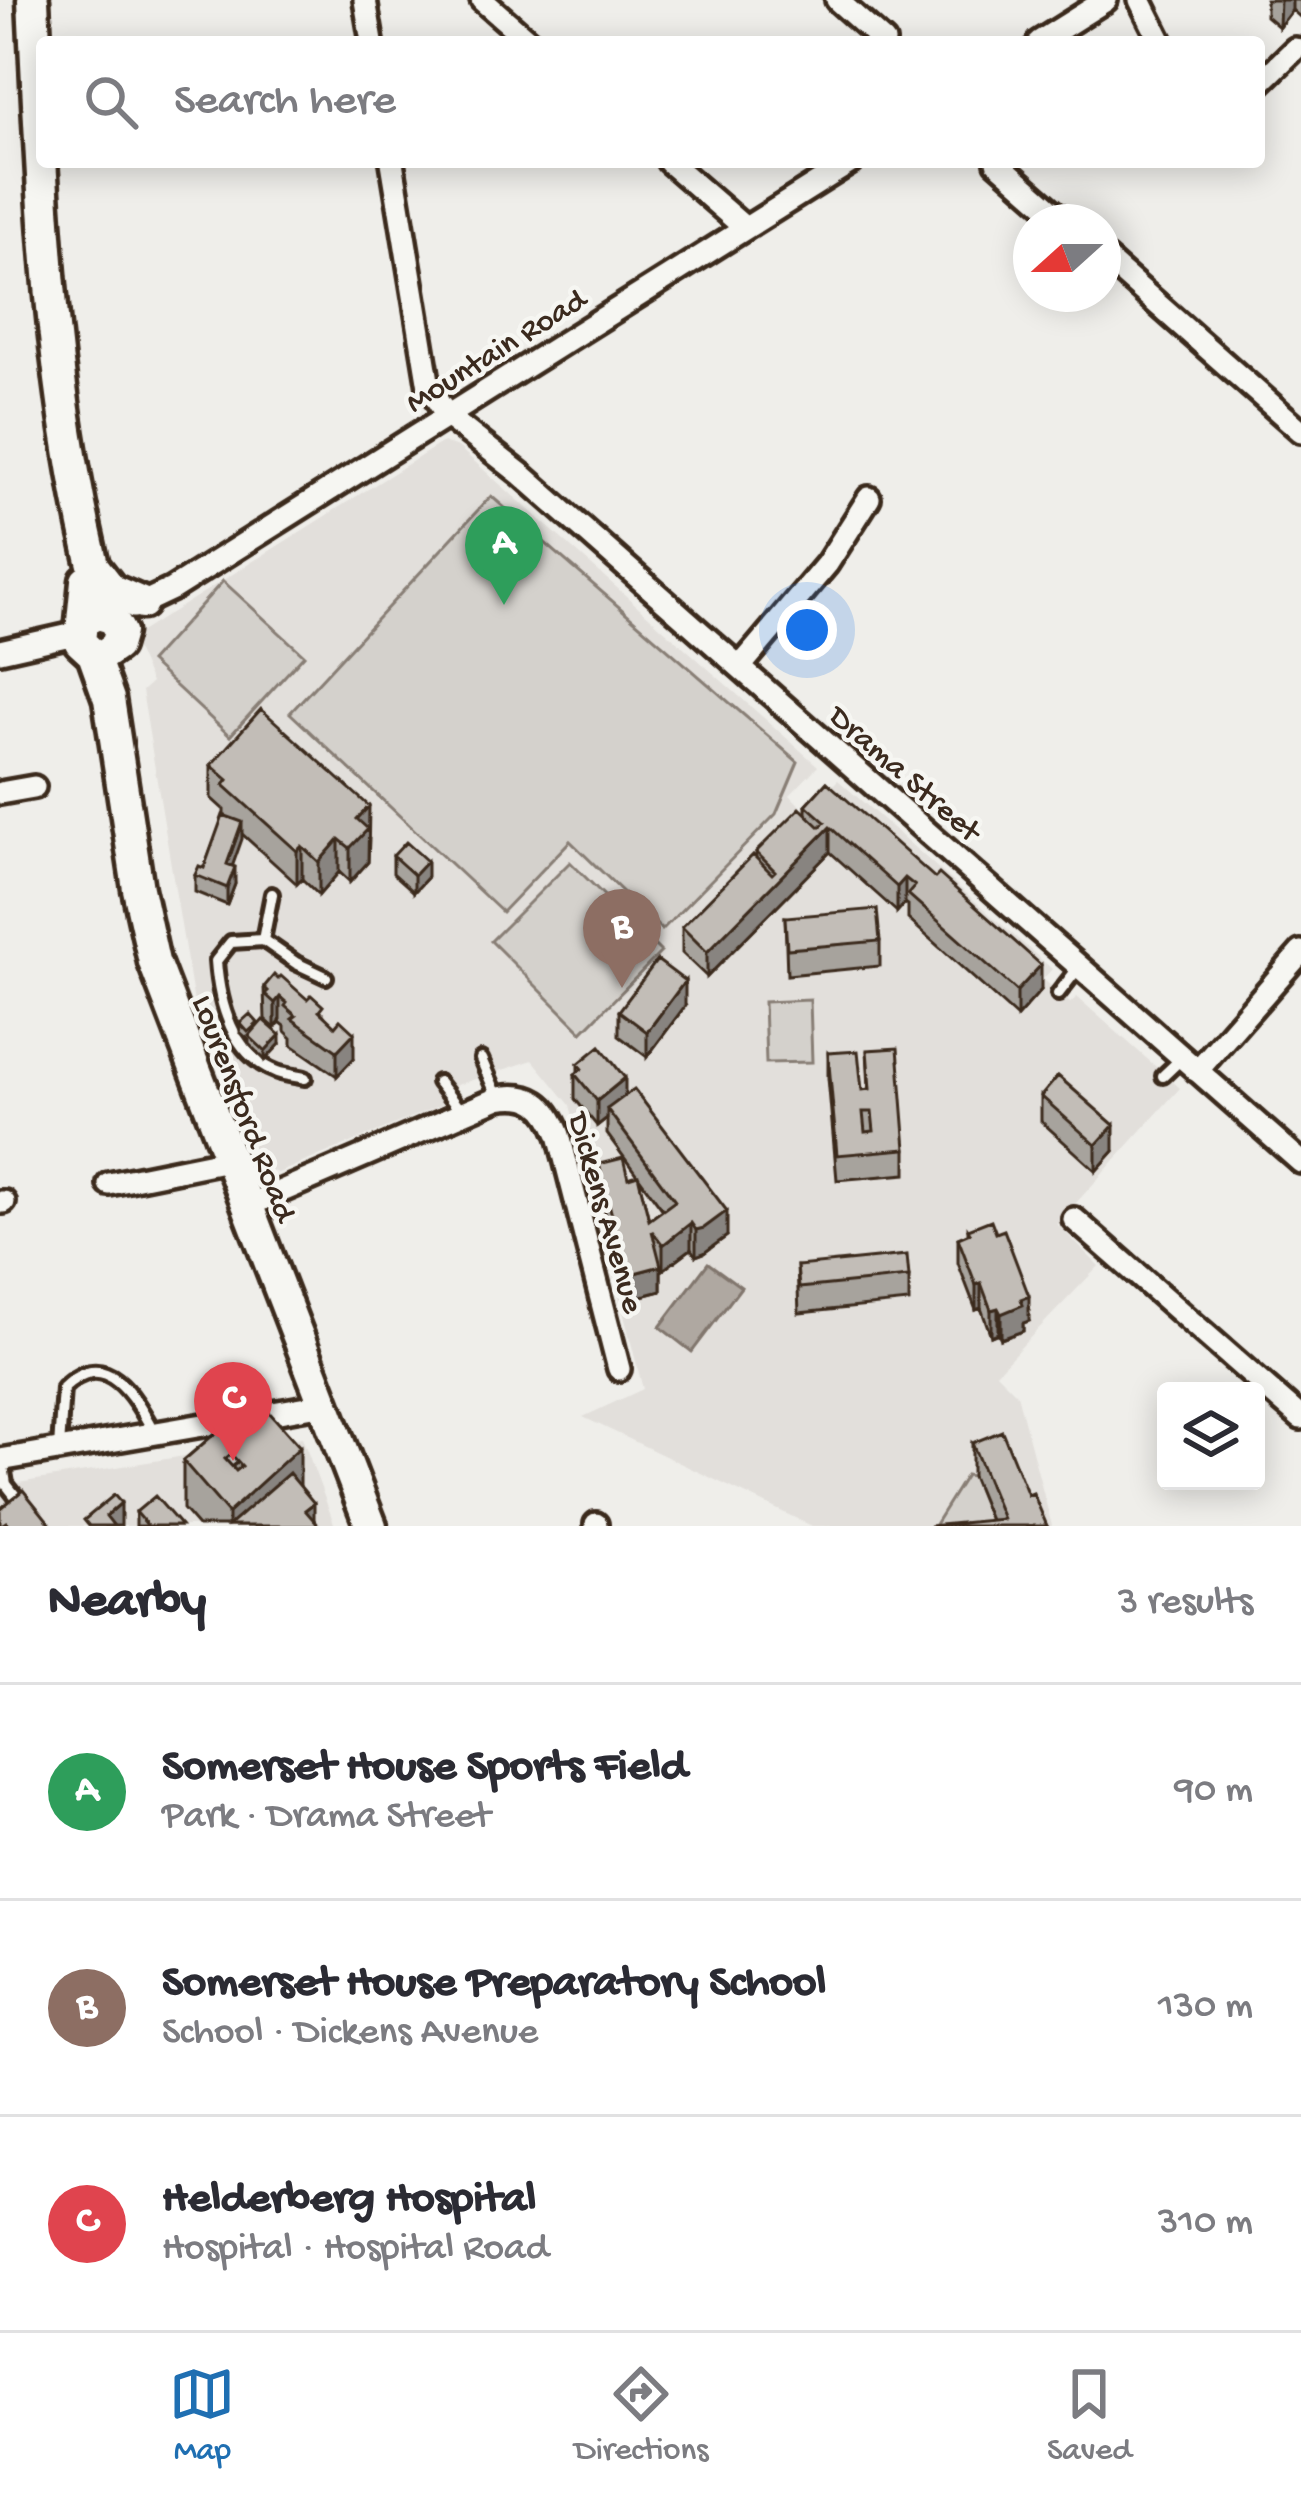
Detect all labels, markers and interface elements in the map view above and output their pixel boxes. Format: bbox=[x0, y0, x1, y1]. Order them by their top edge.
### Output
search box bbox=[36, 36, 1265, 168]
icon: search bbox=[78, 69, 144, 135]
text: Search here bbox=[174, 76, 396, 129]
north arrow bbox=[1013, 204, 1121, 312]
street label: Mountain Road bbox=[400, 281, 597, 424]
pin: A bbox=[465, 506, 543, 605]
your location bbox=[777, 600, 837, 660]
street label: Drama Street bbox=[818, 698, 989, 854]
pin: B bbox=[583, 889, 661, 988]
street label: Lourensford Road bbox=[181, 991, 303, 1230]
street label: Dickens Avenue bbox=[556, 1107, 650, 1319]
pin: C bbox=[194, 1362, 272, 1461]
map controls bbox=[1157, 1382, 1265, 1490]
button: layers bbox=[1157, 1382, 1265, 1490]
text: Nearby bbox=[48, 1574, 206, 1634]
text: 3 results bbox=[1118, 1581, 1253, 1627]
text: Somerset House Sports Field bbox=[162, 1742, 687, 1795]
text: A bbox=[75, 1769, 99, 1815]
text: 90 m bbox=[1174, 1769, 1253, 1815]
text: Park · Drama Street bbox=[162, 1795, 491, 1841]
text: Somerset House Preparatory School bbox=[162, 1958, 826, 2011]
text: B bbox=[77, 1985, 97, 2031]
text: 130 m bbox=[1158, 1985, 1253, 2031]
text: School · Dickens Avenue bbox=[162, 2011, 538, 2057]
text: Helderberg Hospital bbox=[162, 2174, 536, 2227]
text: C bbox=[76, 2201, 98, 2247]
text: 310 m bbox=[1158, 2201, 1253, 2247]
text: Hospital · Hospital Road bbox=[162, 2227, 548, 2273]
tab: Map bbox=[169, 2361, 235, 2471]
tab: Directions bbox=[574, 2361, 708, 2471]
tab: Saved bbox=[1047, 2361, 1132, 2471]

